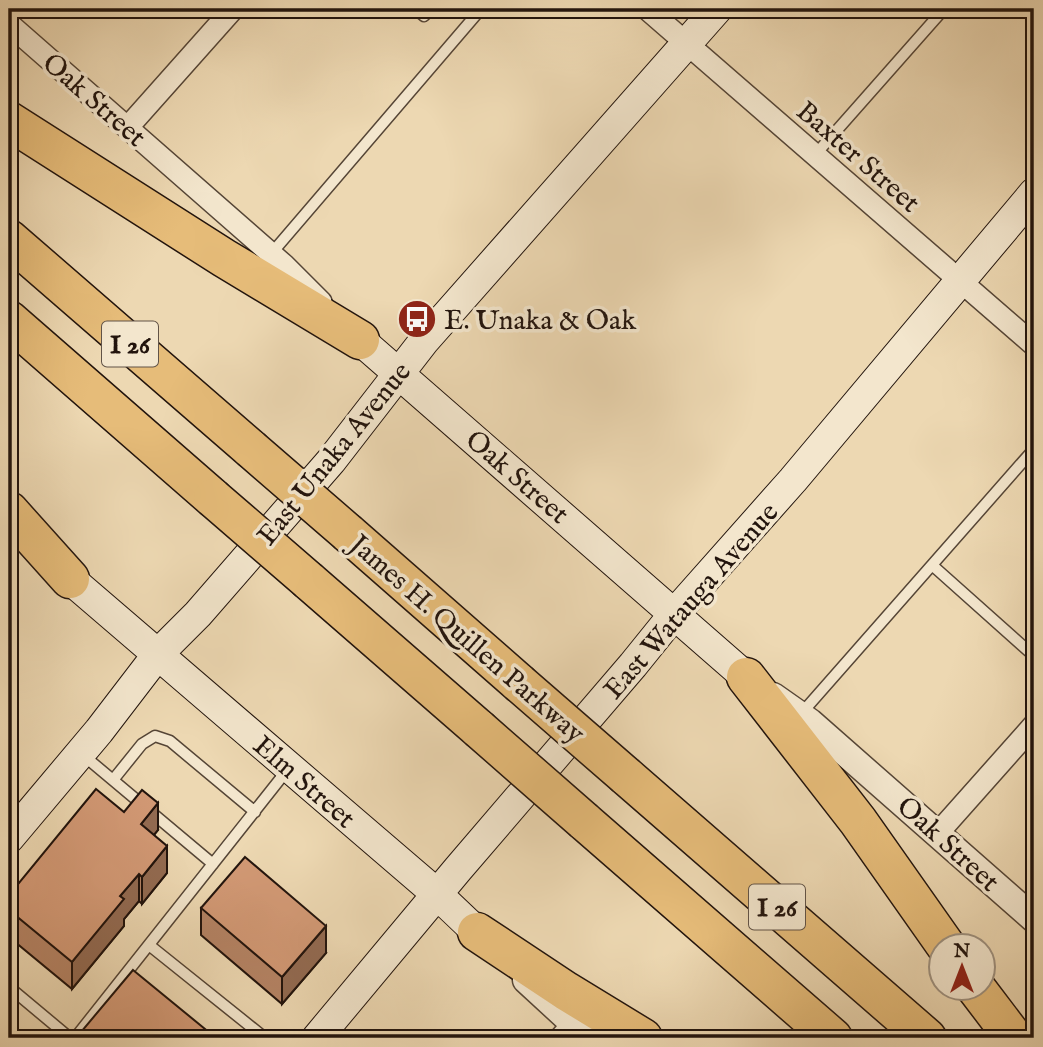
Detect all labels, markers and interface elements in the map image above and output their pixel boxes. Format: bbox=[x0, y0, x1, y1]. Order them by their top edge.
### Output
street label: Oak Street bbox=[34, 46, 153, 156]
street label: Baxter Street bbox=[788, 95, 927, 221]
bus stop icon: E. Unaka & Oak bbox=[396, 298, 438, 340]
place label: E. Unaka & Oak bbox=[444, 304, 637, 339]
road number: I 26 bbox=[102, 322, 158, 366]
street label: East Unaka Avenue bbox=[250, 356, 420, 553]
street label: Oak Street bbox=[457, 423, 576, 533]
street label: East Watauga Avenue bbox=[597, 496, 787, 707]
street label: James H. Quillen Parkway bbox=[339, 526, 591, 752]
street label: Elm Street bbox=[245, 729, 362, 837]
street label: Oak Street bbox=[889, 790, 1006, 900]
road number: I 26 bbox=[749, 885, 805, 930]
north arrow bbox=[928, 932, 998, 1002]
text: N bbox=[953, 940, 971, 964]

